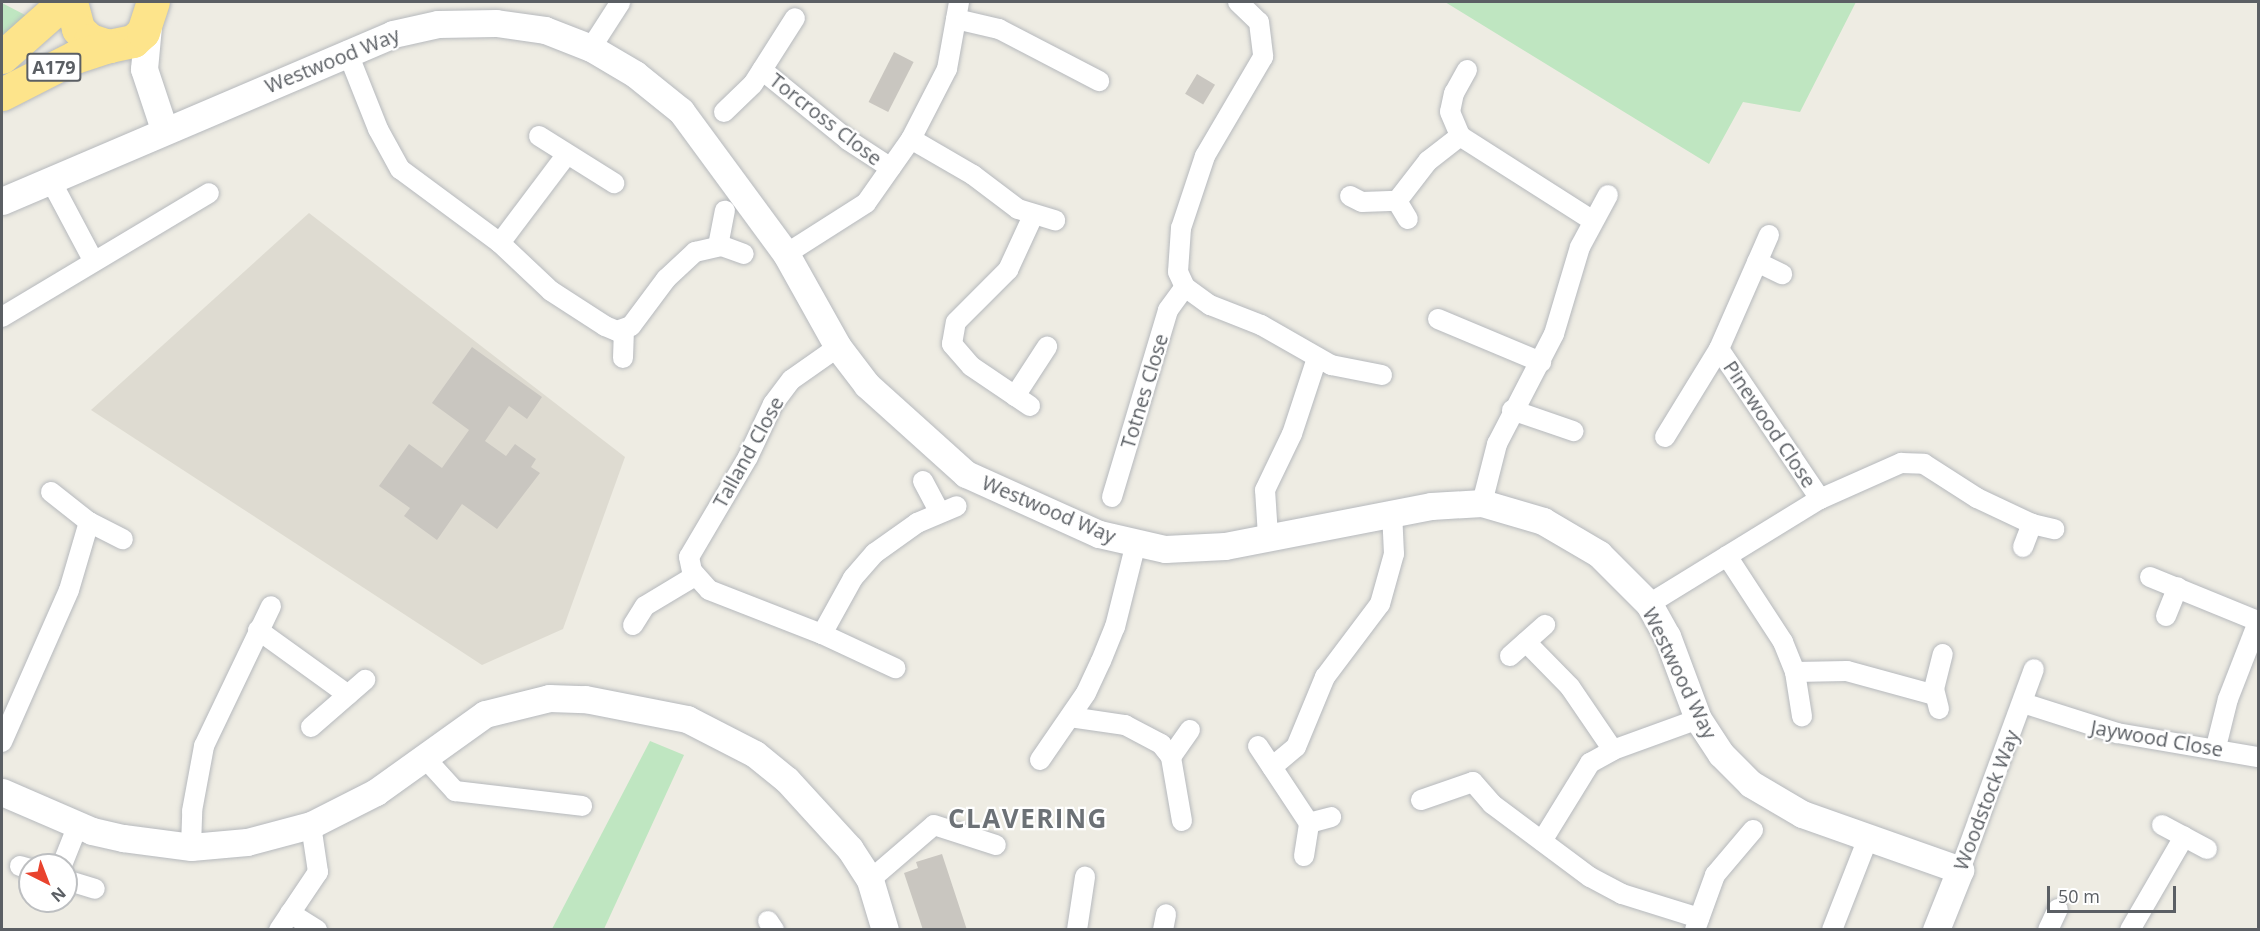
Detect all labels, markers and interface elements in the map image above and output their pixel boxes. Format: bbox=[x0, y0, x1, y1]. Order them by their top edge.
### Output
street label: Westwood Way bbox=[261, 22, 403, 98]
road number: A179 bbox=[26, 52, 82, 82]
street label: Torcross Close bbox=[765, 68, 887, 170]
street label: Totnes Close bbox=[1115, 331, 1173, 451]
street label: Pinewood Close bbox=[1719, 356, 1821, 492]
street label: Talland Close bbox=[708, 392, 788, 512]
street label: Westwood Way bbox=[979, 470, 1119, 548]
street label: Westwood Way bbox=[1638, 603, 1722, 743]
street label: Jaywood Close bbox=[2089, 715, 2225, 761]
street label: Woodstock Way bbox=[1948, 726, 2024, 874]
district label: CLAVERING bbox=[948, 803, 1108, 835]
north arrow bbox=[18, 853, 78, 913]
scale bar bbox=[2050, 874, 2179, 912]
text: N bbox=[47, 882, 71, 907]
text: 50 m bbox=[2058, 884, 2100, 908]

